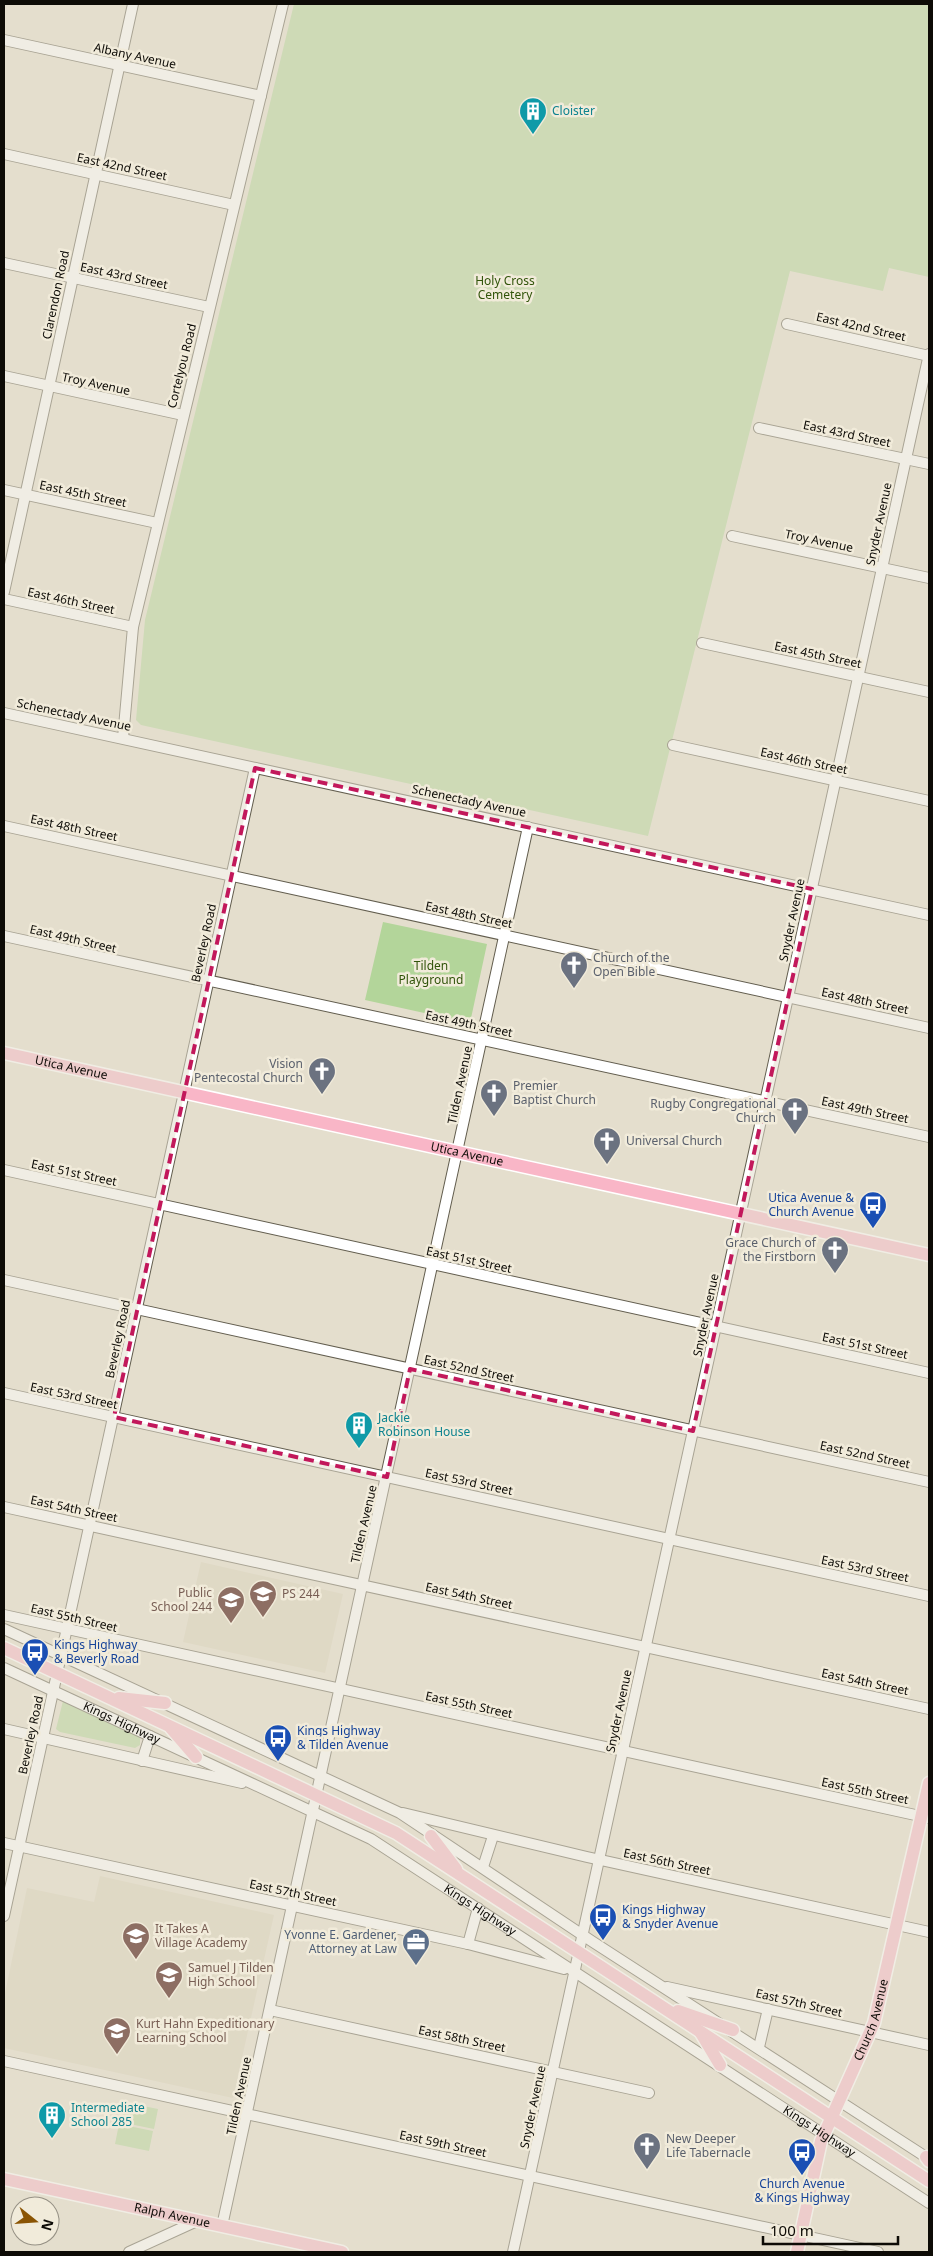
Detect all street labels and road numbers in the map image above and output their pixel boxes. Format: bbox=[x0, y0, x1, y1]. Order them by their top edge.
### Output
street label: Albany Avenue bbox=[92, 38, 178, 73]
street label: East 42nd Street bbox=[75, 149, 169, 185]
street label: Clarendon Road bbox=[38, 249, 73, 341]
street label: East 43rd Street bbox=[79, 258, 170, 293]
street label: East 42nd Street bbox=[814, 308, 908, 345]
street label: Cortelyou Road bbox=[163, 322, 200, 410]
street label: Troy Avenue bbox=[60, 368, 132, 399]
street label: East 43rd Street bbox=[802, 416, 893, 451]
street label: East 45th Street bbox=[38, 476, 129, 511]
street label: Snyder Avenue bbox=[861, 481, 896, 567]
street label: Troy Avenue bbox=[783, 525, 855, 556]
street label: East 46th Street bbox=[26, 583, 117, 618]
street label: East 45th Street bbox=[773, 637, 864, 672]
street label: Schenectady Avenue bbox=[15, 694, 133, 735]
street label: East 46th Street bbox=[759, 743, 850, 778]
street label: Schenectady Avenue bbox=[410, 780, 528, 821]
street label: East 48th Street bbox=[29, 810, 120, 845]
street label: Snyder Avenue bbox=[774, 877, 809, 963]
street label: East 48th Street bbox=[424, 897, 515, 932]
street label: Beverley Road bbox=[187, 902, 220, 984]
street label: East 49th Street bbox=[28, 920, 119, 957]
street label: East 48th Street bbox=[820, 983, 911, 1018]
street label: East 49th Street bbox=[424, 1006, 515, 1041]
street label: Tilden Avenue bbox=[443, 1044, 476, 1126]
street label: Utica Avenue bbox=[34, 1051, 110, 1083]
street label: East 49th Street bbox=[820, 1092, 911, 1127]
street label: Utica Avenue bbox=[429, 1137, 505, 1170]
street label: East 51st Street bbox=[30, 1155, 119, 1190]
street label: East 51st Street bbox=[425, 1242, 514, 1277]
street label: Snyder Avenue bbox=[688, 1272, 723, 1358]
street label: Beverley Road bbox=[101, 1298, 134, 1380]
street label: East 51st Street bbox=[821, 1328, 910, 1363]
street label: East 52nd Street bbox=[422, 1351, 516, 1387]
street label: East 53rd Street bbox=[29, 1378, 120, 1413]
street label: East 52nd Street bbox=[818, 1437, 912, 1473]
street label: East 53rd Street bbox=[424, 1464, 515, 1499]
street label: Tilden Avenue bbox=[346, 1483, 381, 1565]
street label: East 54th Street bbox=[29, 1491, 120, 1526]
street label: East 53rd Street bbox=[820, 1551, 911, 1586]
street label: East 54th Street bbox=[424, 1578, 515, 1613]
street label: East 55th Street bbox=[29, 1599, 120, 1636]
street label: East 54th Street bbox=[820, 1664, 911, 1699]
street label: Snyder Avenue bbox=[601, 1668, 636, 1754]
street label: East 55th Street bbox=[424, 1687, 515, 1722]
street label: Beverley Road bbox=[14, 1694, 47, 1776]
street label: Kings Highway bbox=[81, 1697, 164, 1748]
street label: East 55th Street bbox=[820, 1773, 911, 1808]
street label: East 56th Street bbox=[622, 1844, 713, 1879]
street label: East 57th Street bbox=[248, 1875, 339, 1910]
street label: Kings Highway bbox=[441, 1880, 521, 1940]
street label: Church Avenue bbox=[849, 1977, 892, 2063]
street label: East 57th Street bbox=[754, 1984, 845, 2021]
street label: East 58th Street bbox=[417, 2021, 508, 2056]
street label: Tilden Avenue bbox=[222, 2055, 255, 2137]
street label: Snyder Avenue bbox=[515, 2064, 550, 2150]
street label: Kings Highway bbox=[780, 2101, 860, 2161]
street label: East 59th Street bbox=[398, 2126, 489, 2161]
street label: Ralph Avenue bbox=[133, 2198, 212, 2231]

